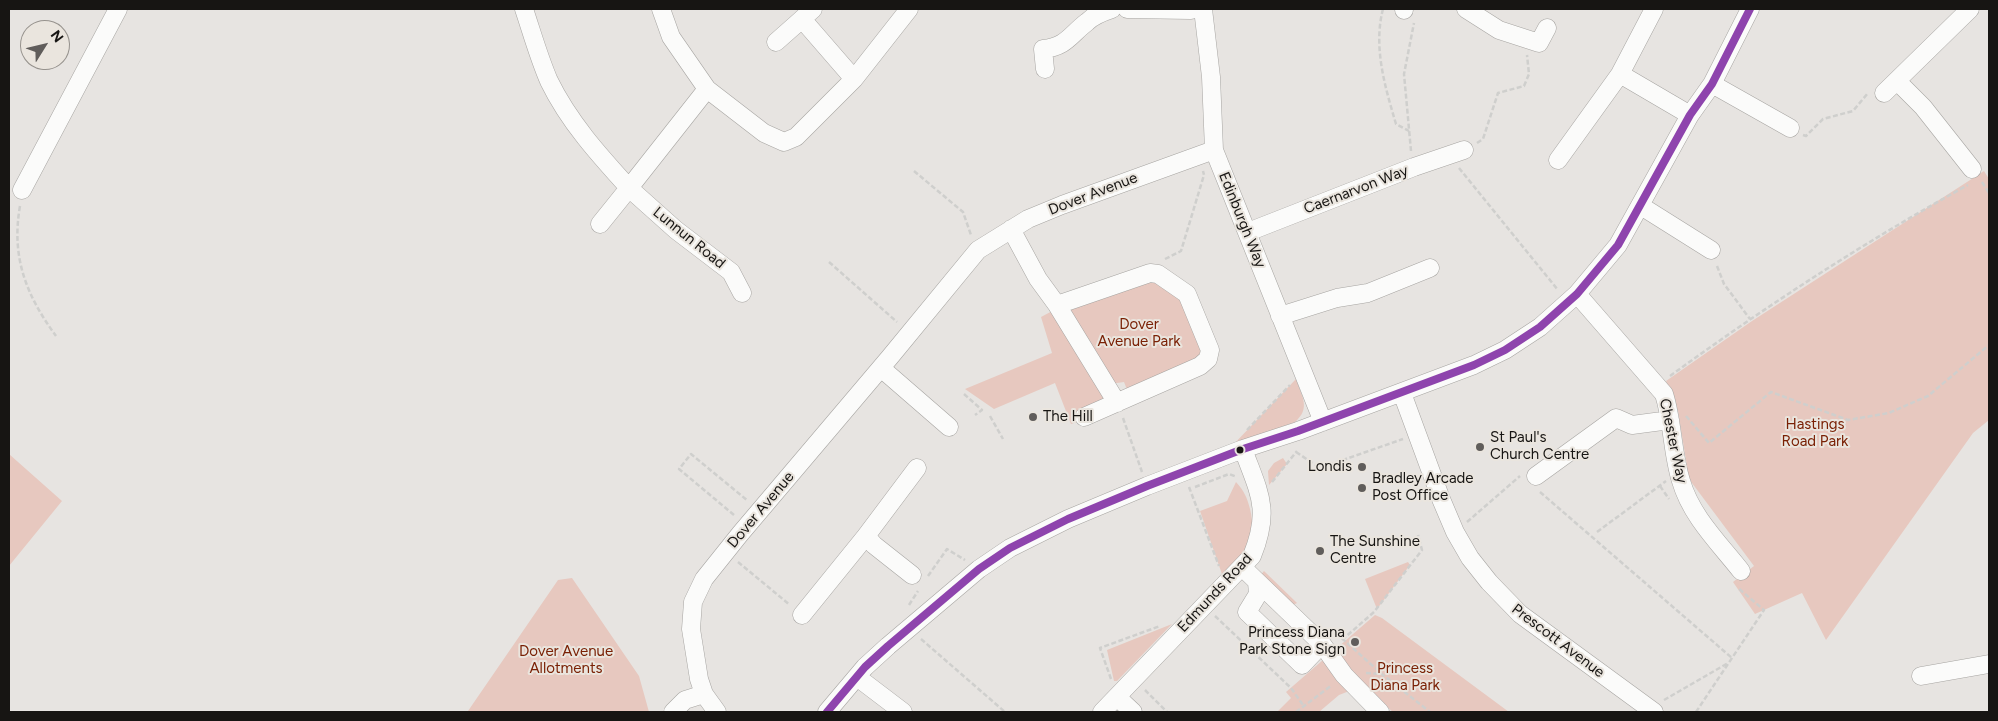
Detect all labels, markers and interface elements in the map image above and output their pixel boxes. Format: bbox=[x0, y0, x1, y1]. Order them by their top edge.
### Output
north arrow bbox=[20, 20, 70, 70]
text: N bbox=[47, 27, 67, 46]
street label: Caernarvon Way bbox=[1301, 162, 1411, 218]
street label: Dover Avenue bbox=[1046, 169, 1140, 219]
street label: Edinburgh Way bbox=[1215, 169, 1269, 271]
street label: Lunnun Road bbox=[649, 203, 729, 273]
park label: Dover Avenue Park bbox=[1098, 316, 1180, 351]
street label: Chester Way bbox=[1655, 397, 1691, 485]
place label: The Hill bbox=[1043, 408, 1093, 426]
marker: The Hill bbox=[1027, 411, 1039, 423]
park label: Hastings Road Park bbox=[1782, 416, 1848, 451]
place label: St Paul's Church Centre bbox=[1490, 429, 1589, 464]
marker: St Paul's Church Centre bbox=[1474, 441, 1486, 453]
unlabelled marker bbox=[1235, 445, 1245, 455]
place label: Londis bbox=[1308, 458, 1352, 476]
marker: Londis bbox=[1356, 461, 1368, 473]
street label: Dover Avenue bbox=[724, 468, 798, 552]
place label: Bradley Arcade Post Office bbox=[1372, 470, 1474, 505]
marker: Bradley Arcade Post Office bbox=[1356, 482, 1368, 494]
place label: The Sunshine Centre bbox=[1330, 533, 1420, 568]
marker: The Sunshine Centre bbox=[1314, 545, 1326, 557]
street label: Edmunds Road bbox=[1174, 550, 1256, 636]
street label: Prescott Avenue bbox=[1508, 600, 1608, 682]
place label: Princess Diana Park Stone Sign bbox=[1239, 624, 1345, 659]
marker: Princess Diana Park Stone Sign bbox=[1349, 636, 1361, 648]
park label: Dover Avenue Allotments bbox=[519, 643, 613, 678]
park label: Princess Diana Park bbox=[1370, 660, 1440, 695]

